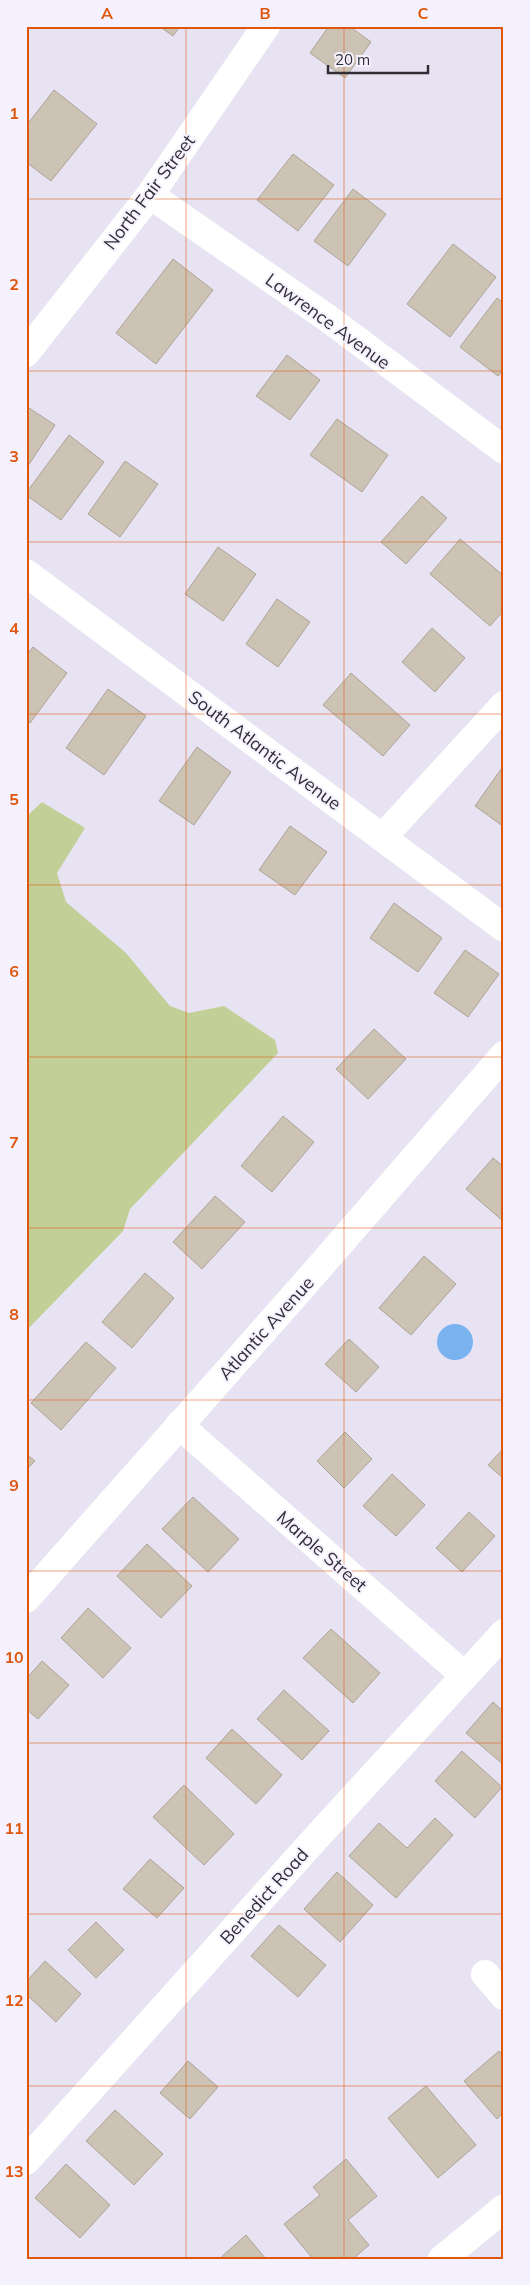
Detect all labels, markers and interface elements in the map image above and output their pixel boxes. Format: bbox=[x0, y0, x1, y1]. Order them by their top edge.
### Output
text: A bbox=[101, 3, 113, 23]
text: B bbox=[259, 3, 271, 23]
text: C bbox=[418, 3, 429, 23]
scale bar bbox=[328, 42, 428, 74]
text: 20 m bbox=[335, 50, 370, 69]
text: 1 bbox=[9, 103, 19, 123]
street label: North Fair Street bbox=[98, 130, 200, 254]
street label: Lawrence Avenue bbox=[261, 268, 395, 374]
text: 2 bbox=[9, 274, 19, 294]
text: 3 bbox=[9, 446, 19, 466]
text: 4 bbox=[9, 618, 19, 638]
street label: South Atlantic Avenue bbox=[184, 685, 346, 815]
text: 5 bbox=[9, 789, 19, 809]
text: 6 bbox=[9, 961, 19, 981]
text: 7 bbox=[9, 1132, 19, 1152]
street label: Atlantic Avenue bbox=[213, 1271, 319, 1385]
text: 8 bbox=[9, 1304, 19, 1324]
text: 9 bbox=[9, 1475, 19, 1495]
street label: Marple Street bbox=[272, 1506, 372, 1596]
text: 10 bbox=[4, 1647, 24, 1667]
text: 11 bbox=[4, 1818, 24, 1838]
street label: Benedict Road bbox=[215, 1843, 313, 1949]
text: 12 bbox=[4, 1990, 24, 2010]
text: 13 bbox=[4, 2161, 24, 2181]

